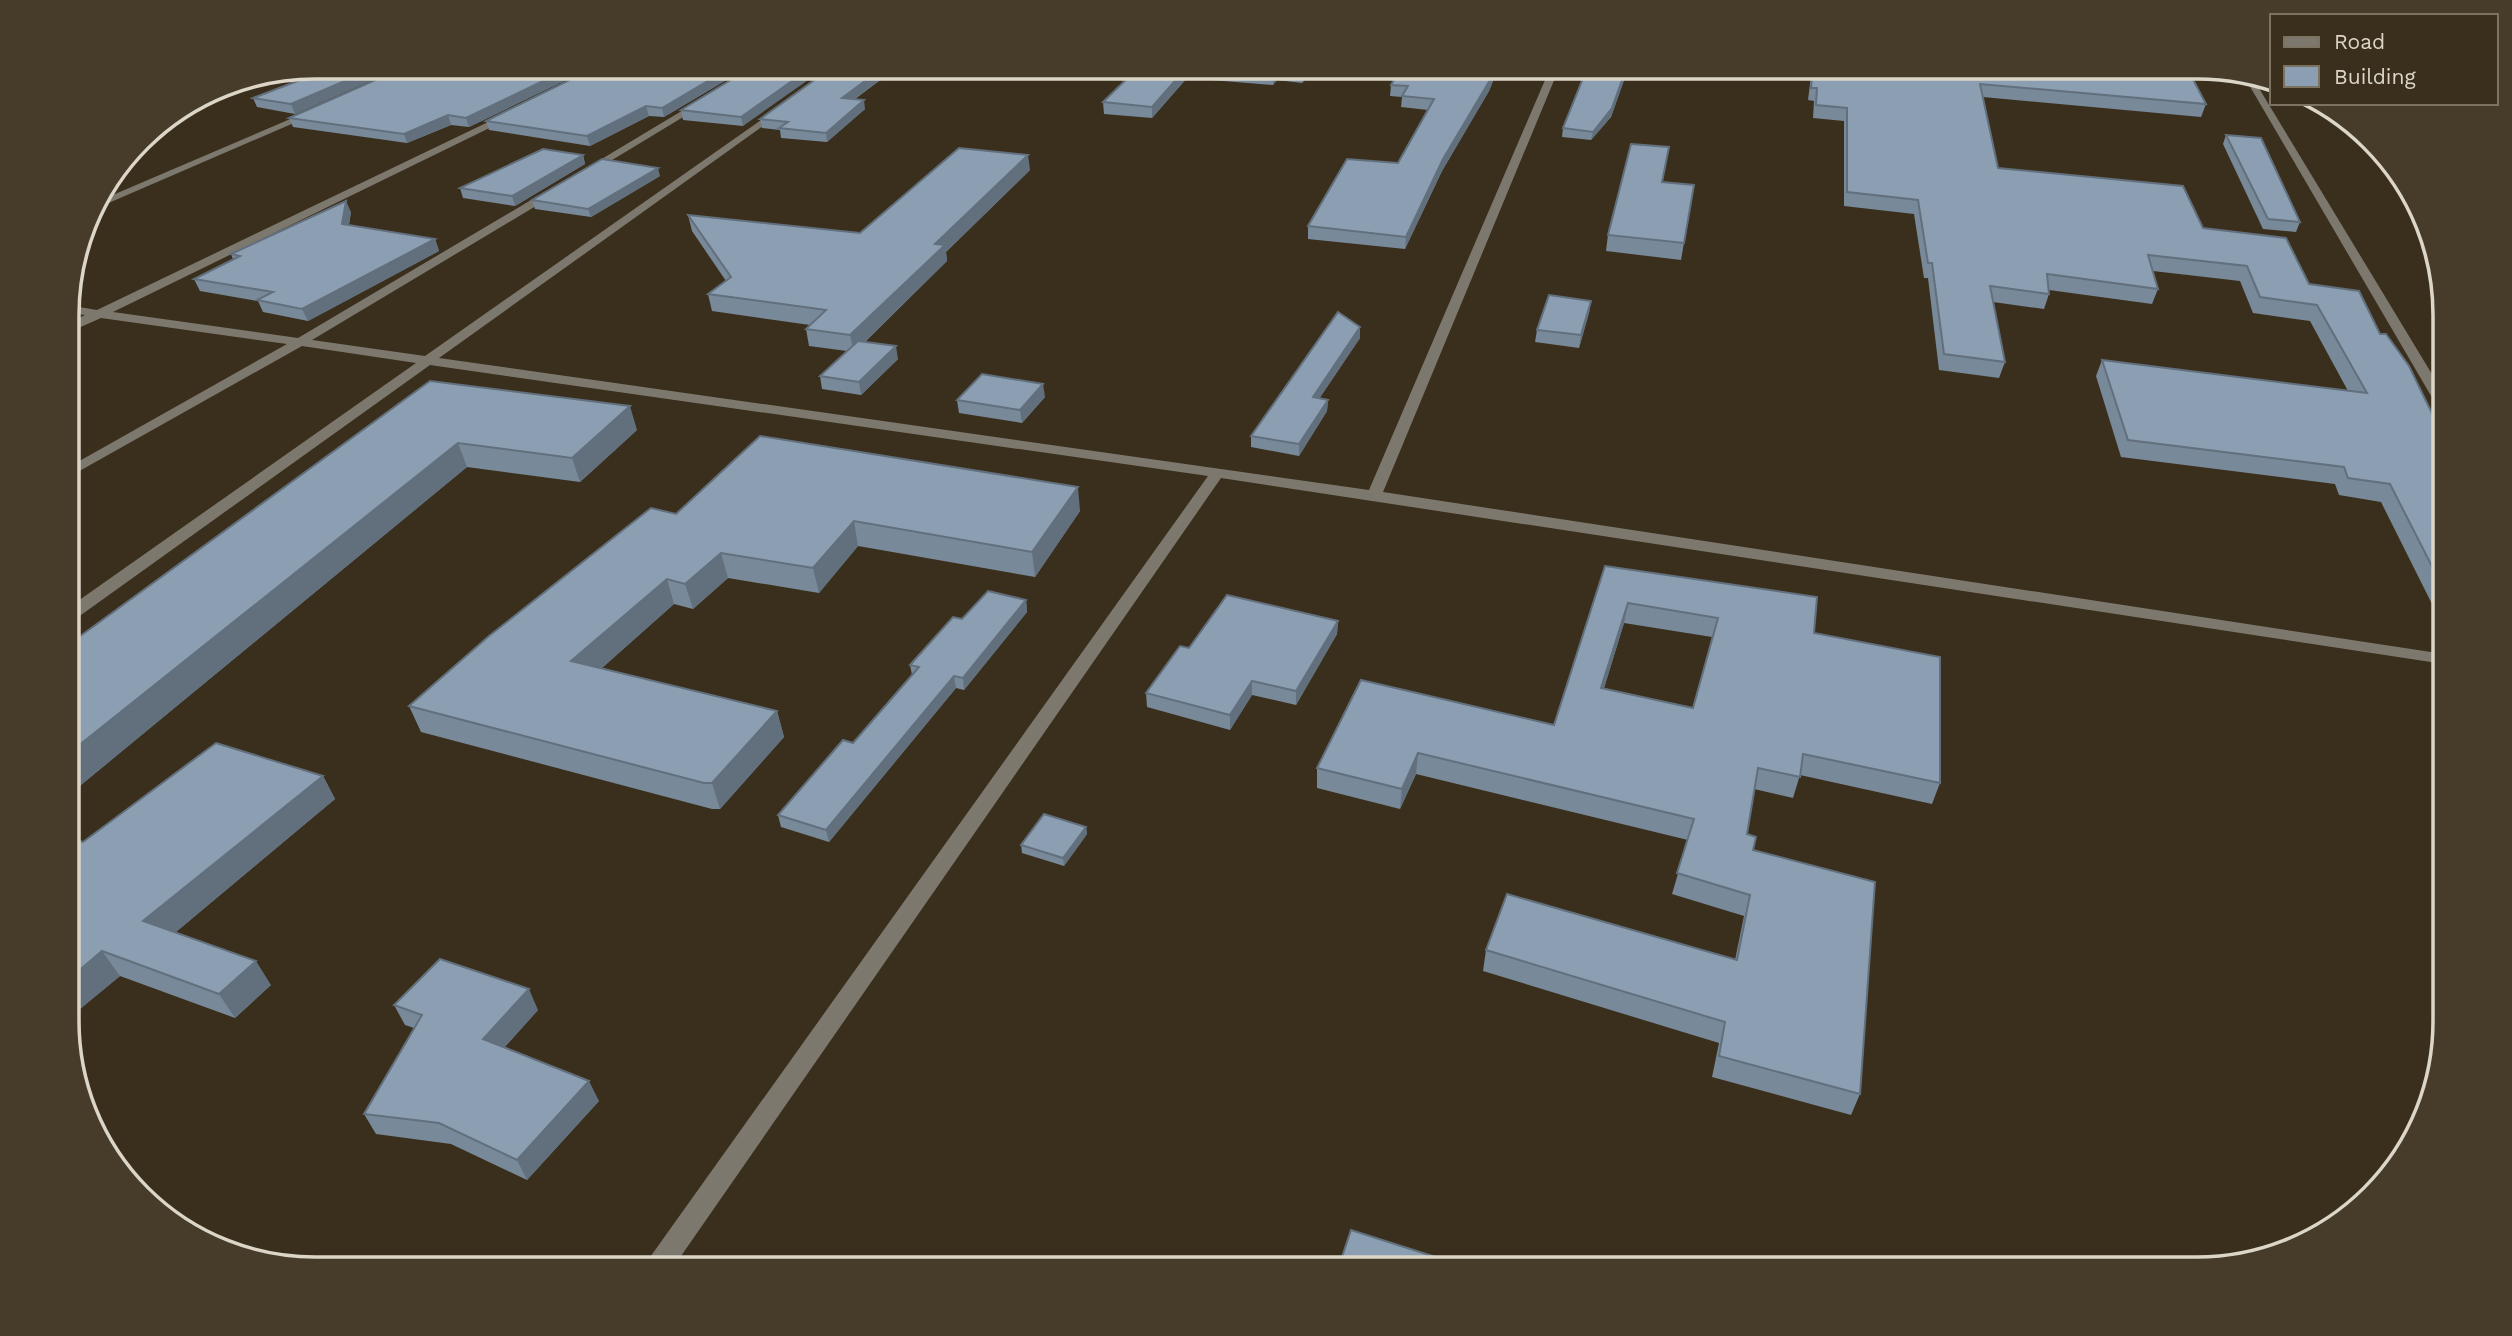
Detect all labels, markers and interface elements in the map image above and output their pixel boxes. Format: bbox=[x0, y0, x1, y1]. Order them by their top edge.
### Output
legend bbox=[2270, 14, 2498, 105]
text: Road bbox=[2334, 29, 2385, 54]
text: Building bbox=[2334, 64, 2416, 89]

